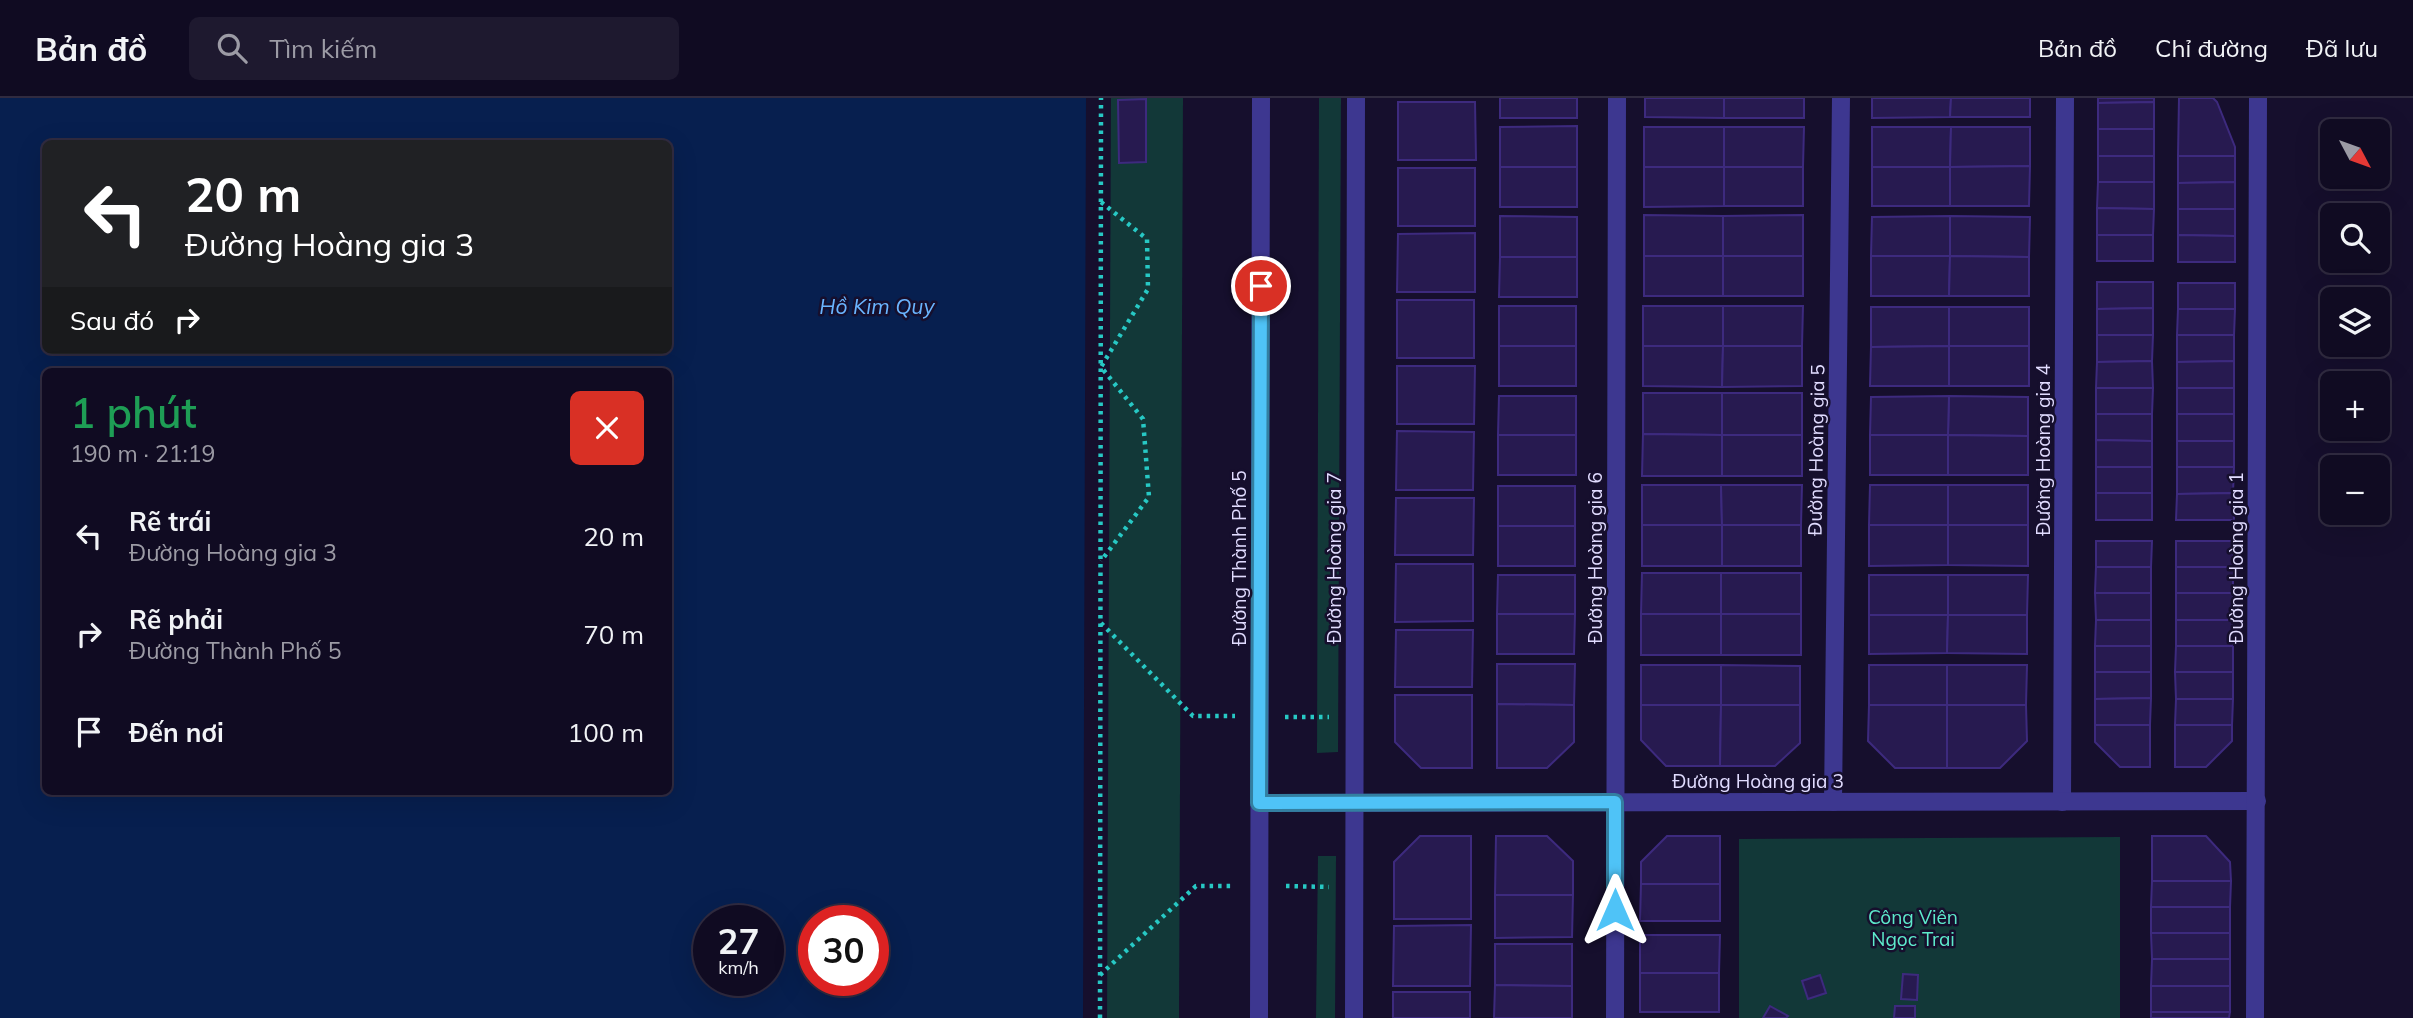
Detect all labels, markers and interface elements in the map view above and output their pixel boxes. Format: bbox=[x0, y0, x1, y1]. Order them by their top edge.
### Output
search box bbox=[189, 17, 679, 80]
text: Bản đồ bbox=[35, 28, 147, 69]
icon: search bbox=[213, 29, 251, 67]
text: Tìm kiếm bbox=[269, 32, 377, 65]
text: Bản đồ bbox=[2038, 33, 2117, 63]
text: Chỉ đường bbox=[2155, 33, 2268, 63]
text: Đã lưu bbox=[2306, 33, 2378, 63]
north arrow bbox=[2320, 119, 2390, 189]
map controls bbox=[2320, 119, 2390, 525]
text: 20 m bbox=[185, 163, 301, 224]
icon: left bbox=[70, 168, 161, 259]
button: search bbox=[2320, 203, 2390, 273]
text: Đường Hoàng gia 3 bbox=[185, 224, 474, 264]
pin bbox=[1231, 256, 1291, 316]
icon: arrive bbox=[1242, 267, 1280, 305]
button: layers bbox=[2320, 287, 2390, 357]
water label: Hồ Kim Quy bbox=[819, 293, 935, 319]
icon: right bbox=[168, 301, 206, 339]
text: Sau đó bbox=[70, 304, 154, 337]
street label: Đường Hoàng gia 5 bbox=[1803, 364, 1829, 536]
street label: Đường Hoàng gia 4 bbox=[2031, 364, 2055, 536]
button: + bbox=[2320, 371, 2390, 441]
text: 1 phút bbox=[70, 386, 197, 439]
button: close bbox=[570, 391, 644, 465]
text: 190 m · 21:19 bbox=[70, 439, 215, 468]
button: − bbox=[2320, 455, 2390, 525]
street label: Đường Thành Phố 5 bbox=[1227, 470, 1251, 646]
street label: Đường Hoàng gia 7 bbox=[1322, 472, 1346, 644]
street label: Đường Hoàng gia 6 bbox=[1583, 472, 1607, 644]
street label: Đường Hoàng gia 1 bbox=[2224, 472, 2248, 644]
text: Rẽ trái bbox=[129, 505, 211, 538]
icon: left bbox=[70, 517, 108, 555]
text: 20 m bbox=[583, 520, 644, 553]
text: Đường Hoàng gia 3 bbox=[129, 538, 337, 567]
text: Rẽ phải bbox=[129, 603, 223, 636]
icon: right bbox=[70, 615, 108, 653]
text: 70 m bbox=[583, 618, 644, 651]
text: Đường Thành Phố 5 bbox=[129, 636, 341, 665]
icon: arrive bbox=[70, 713, 108, 751]
text: Đến nơi bbox=[129, 716, 224, 749]
text: 100 m bbox=[568, 716, 644, 749]
street label: Đường Hoàng gia 3 bbox=[1672, 769, 1844, 793]
position arrow bbox=[1578, 873, 1652, 947]
speed limit sign: 30 bbox=[798, 905, 889, 996]
park label: Công Viên Ngọc Trai bbox=[1868, 905, 1958, 951]
text: 27 bbox=[717, 919, 760, 963]
text: km/h bbox=[718, 956, 759, 979]

